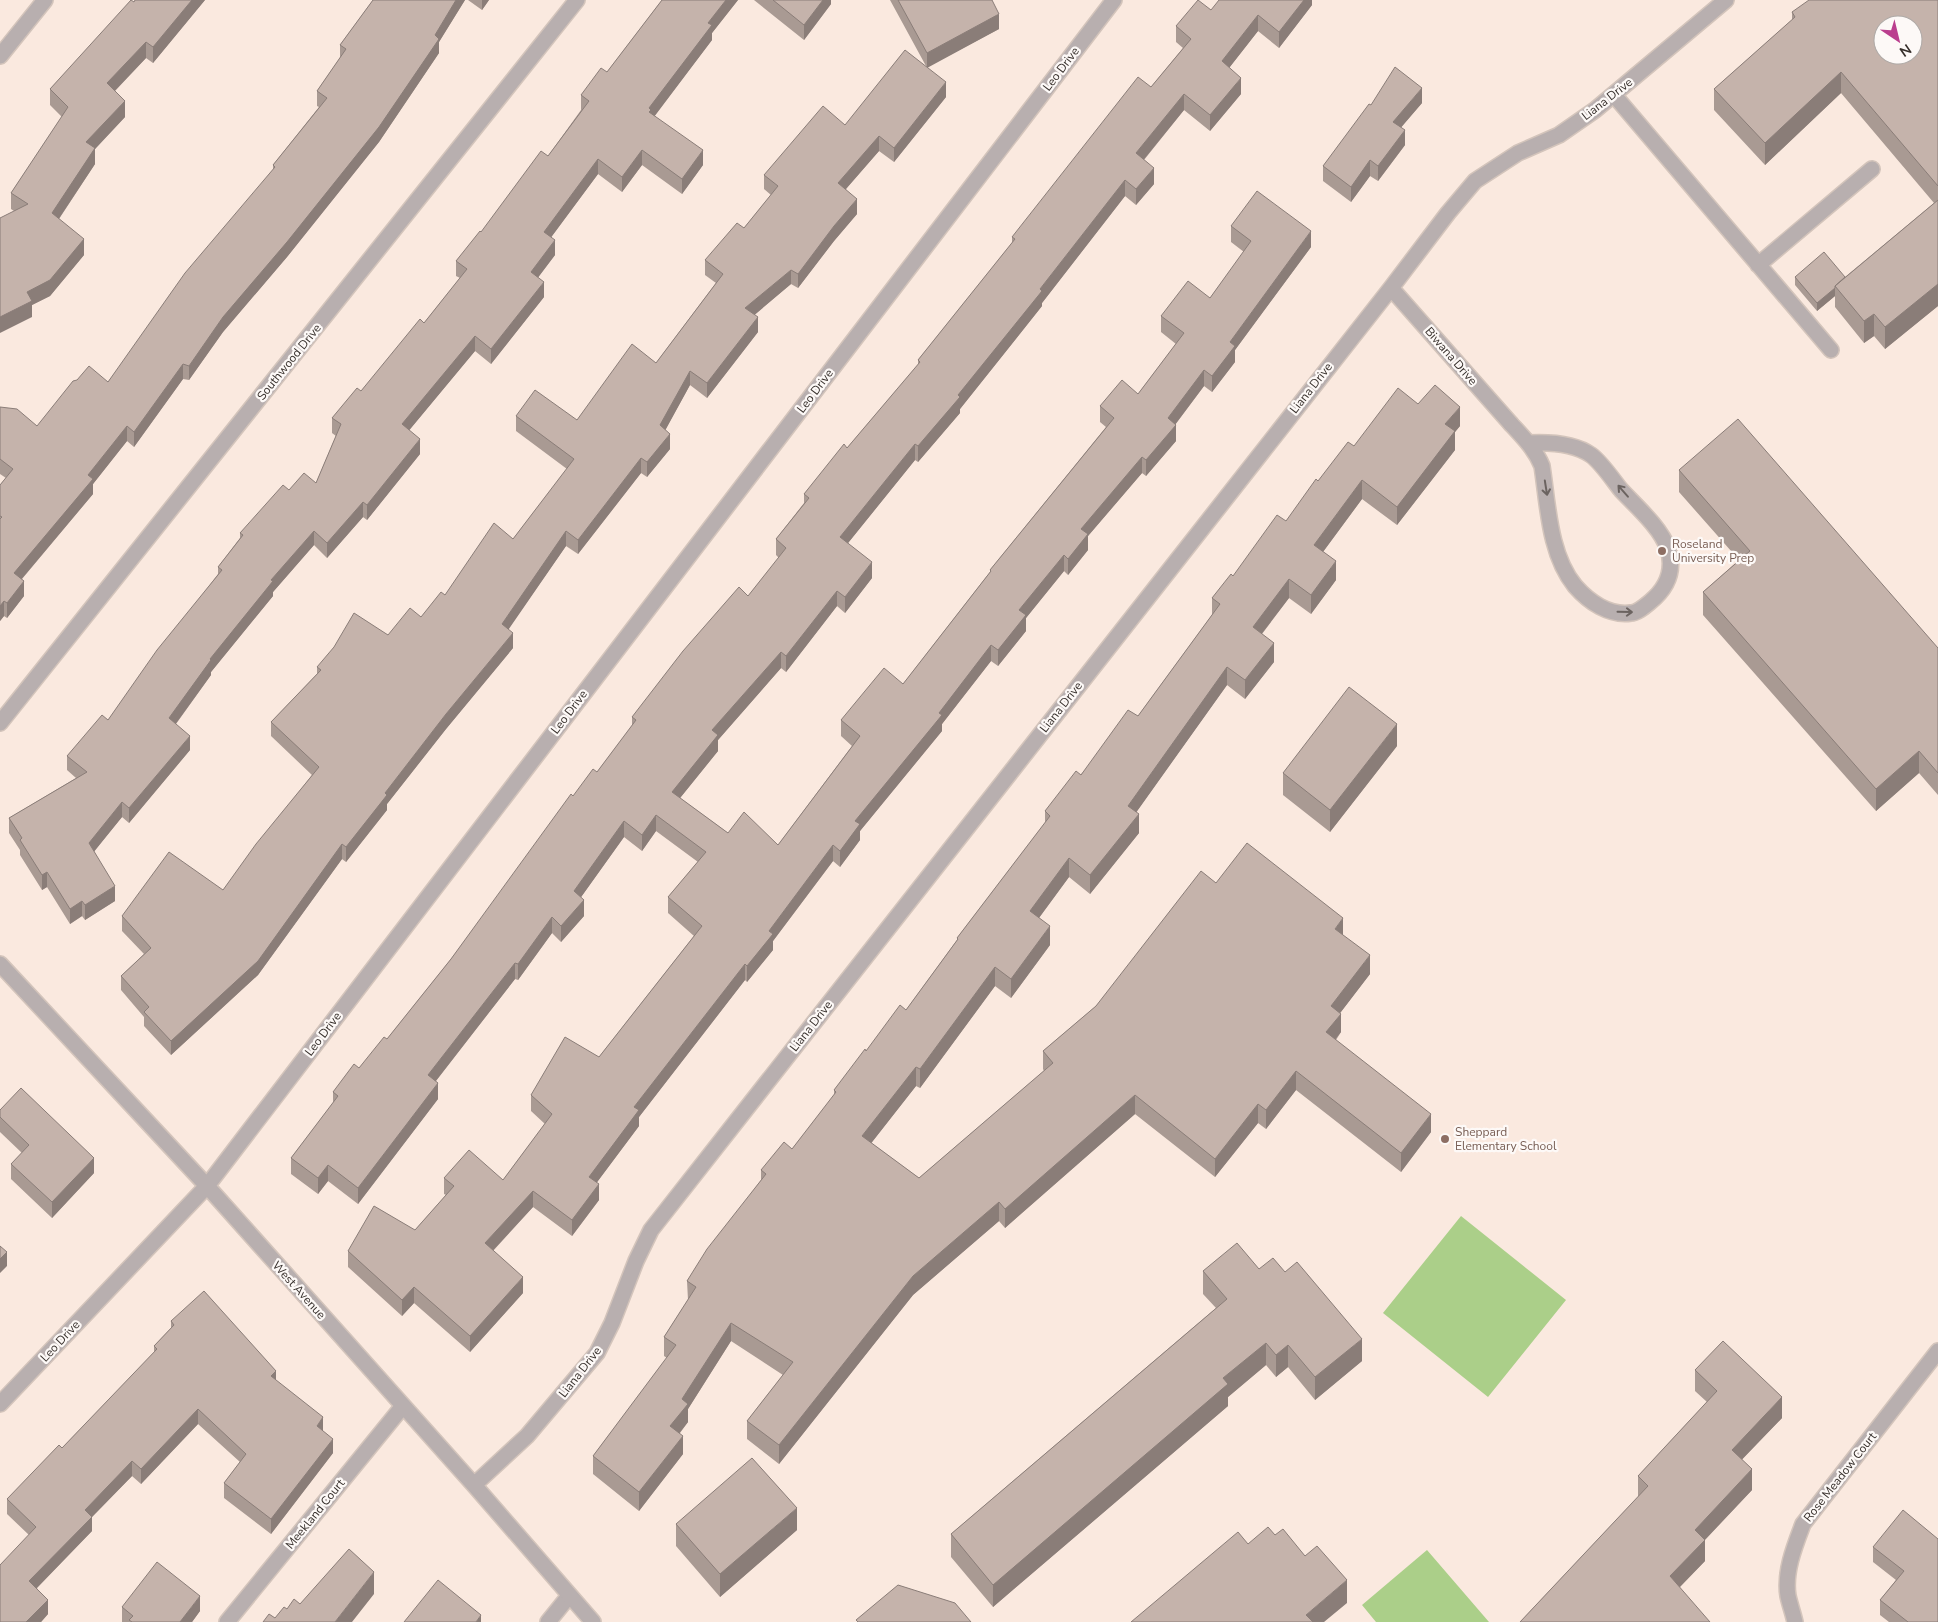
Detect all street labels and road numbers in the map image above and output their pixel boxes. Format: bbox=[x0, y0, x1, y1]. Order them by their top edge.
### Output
street label: Leo Drive bbox=[1039, 44, 1083, 94]
street label: Liana Drive bbox=[1578, 74, 1636, 124]
street label: Southwood Drive bbox=[253, 321, 325, 403]
street label: Biwana Drive bbox=[1421, 324, 1481, 388]
street label: Liana Drive bbox=[1286, 359, 1336, 417]
street label: Leo Drive bbox=[793, 366, 837, 416]
street label: Liana Drive bbox=[1036, 678, 1086, 736]
street label: Leo Drive bbox=[547, 687, 591, 737]
street label: Liana Drive bbox=[786, 997, 836, 1055]
street label: Leo Drive bbox=[301, 1009, 345, 1059]
street label: West Avenue bbox=[269, 1258, 329, 1322]
street label: Leo Drive bbox=[37, 1317, 83, 1365]
street label: Liana Drive bbox=[555, 1343, 605, 1401]
street label: Rose Meadow Court bbox=[1800, 1428, 1880, 1525]
street label: Meekland Court bbox=[282, 1475, 349, 1552]

